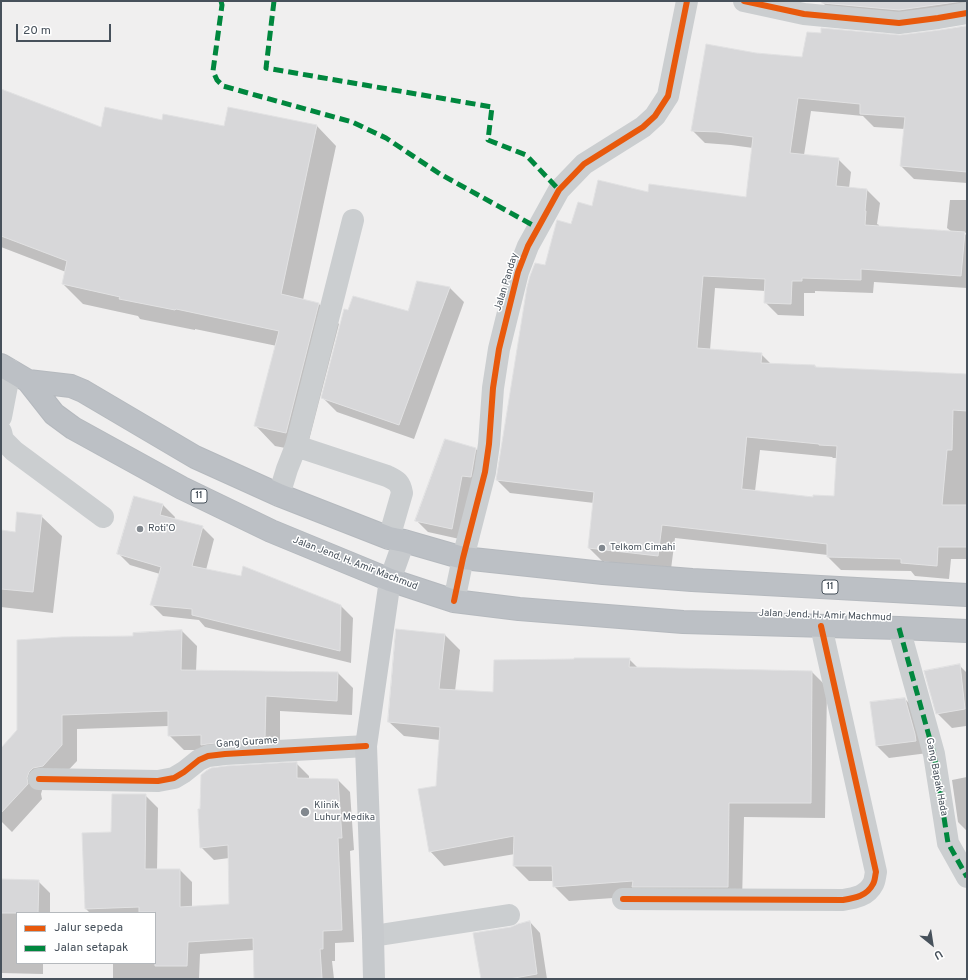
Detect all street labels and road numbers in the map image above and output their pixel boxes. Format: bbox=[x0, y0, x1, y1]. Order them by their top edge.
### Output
street label: Jalan Panday bbox=[492, 251, 522, 313]
road number: 11 bbox=[191, 489, 207, 503]
street label: Jalan Jend. H. Amir Machmud bbox=[291, 535, 419, 593]
road number: 11 bbox=[822, 580, 838, 594]
street label: Jalan Jend. H. Amir Machmud bbox=[758, 608, 892, 624]
street label: Gang Gurame bbox=[216, 735, 278, 751]
street label: Gang Bapak Hada bbox=[922, 737, 950, 817]

